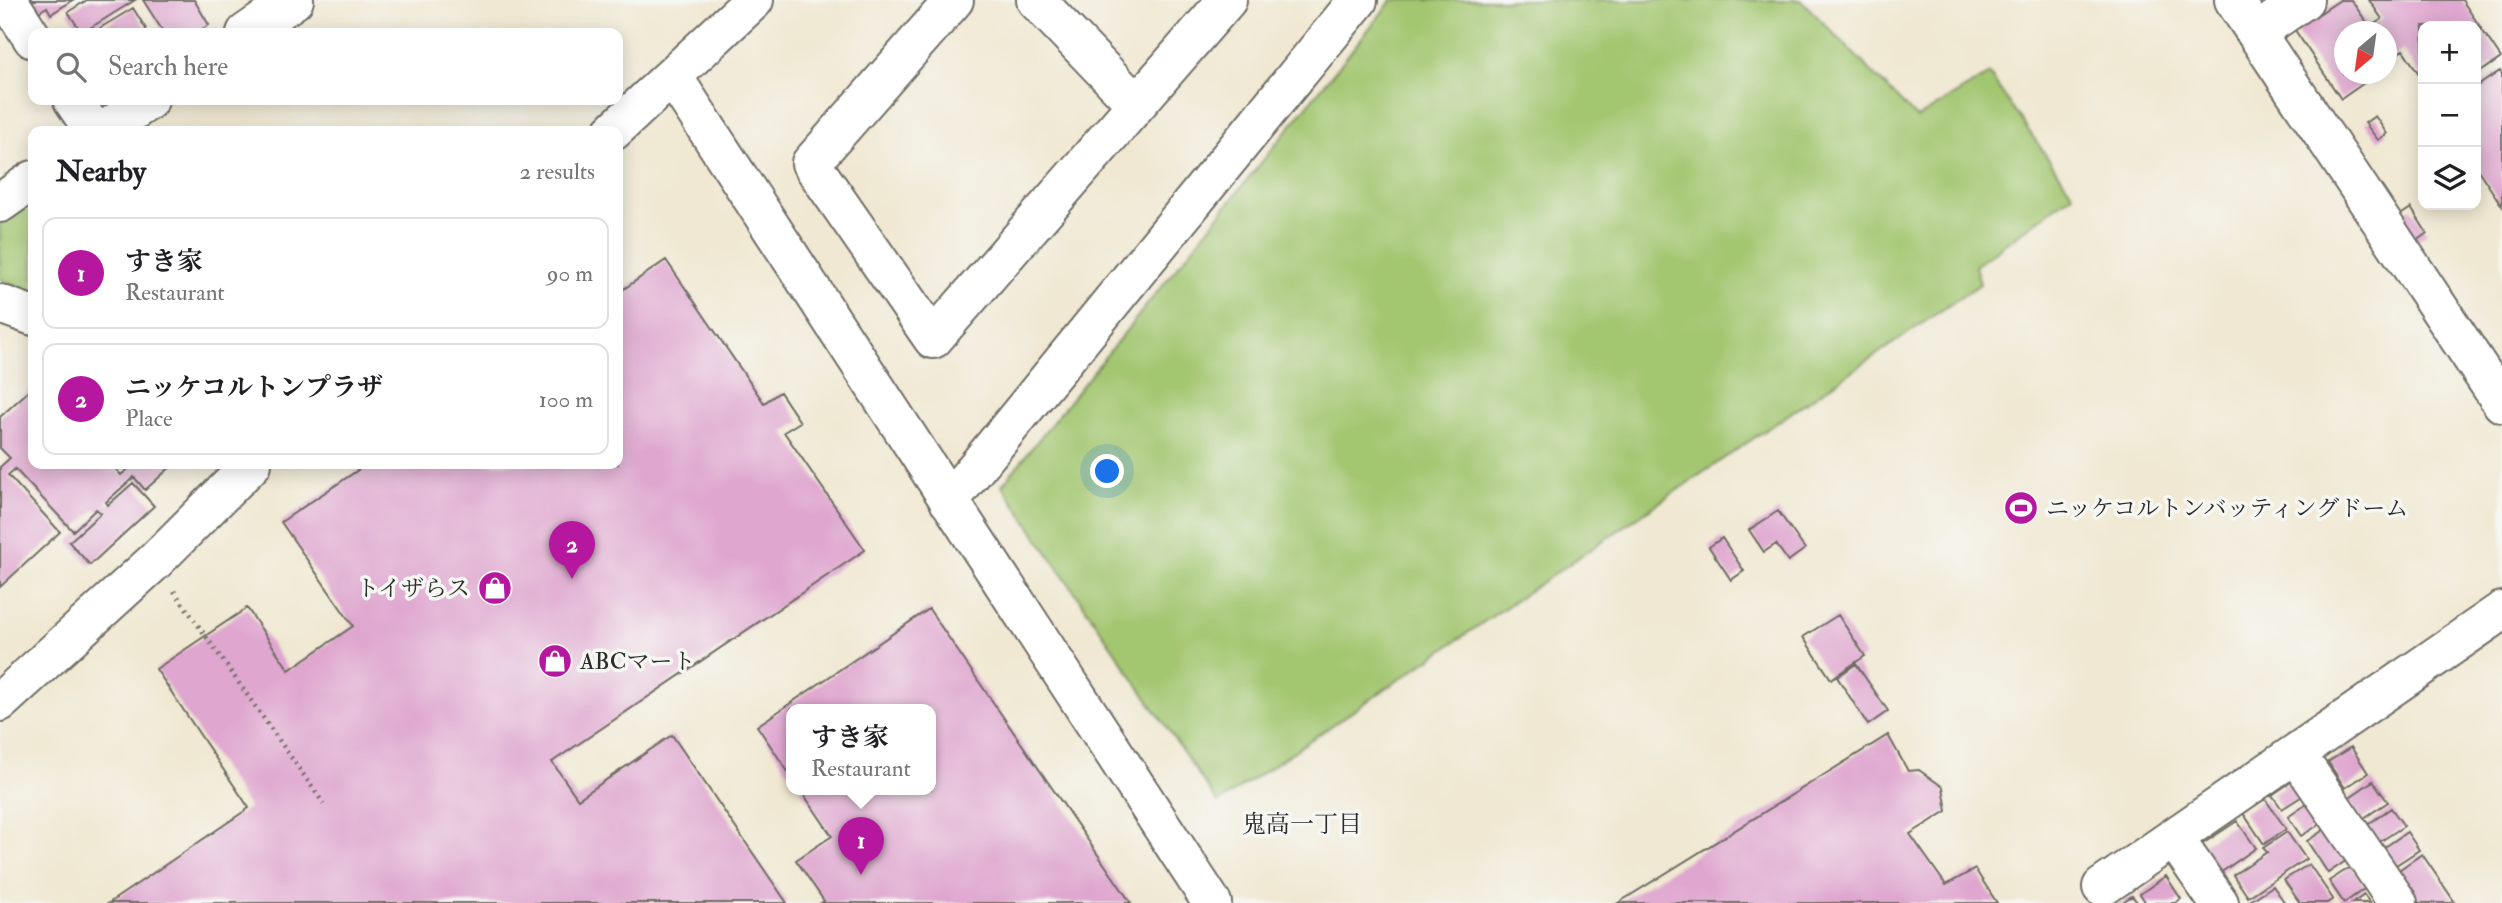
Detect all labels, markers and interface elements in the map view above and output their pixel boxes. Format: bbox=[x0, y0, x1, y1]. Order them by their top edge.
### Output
north arrow bbox=[2334, 21, 2397, 84]
map controls bbox=[2418, 21, 2481, 210]
button: + bbox=[2418, 21, 2481, 84]
search box bbox=[28, 28, 623, 105]
icon: search bbox=[52, 48, 90, 86]
text: Search here bbox=[108, 51, 228, 83]
button: − bbox=[2418, 84, 2481, 147]
button: layers bbox=[2418, 147, 2481, 210]
text: Nearby bbox=[56, 153, 146, 190]
text: 2 results bbox=[520, 157, 595, 186]
text: すき家 bbox=[125, 246, 203, 278]
text: 1 bbox=[77, 259, 85, 288]
text: 90 m bbox=[547, 259, 593, 288]
text: Restaurant bbox=[125, 278, 225, 307]
text: ニッケコルトンプラザ bbox=[125, 372, 383, 404]
text: 2 bbox=[75, 385, 87, 414]
text: 100 m bbox=[539, 385, 593, 414]
text: Place bbox=[125, 404, 173, 433]
your location bbox=[1090, 454, 1124, 488]
sports icon: ニッケコルトンバッティングドーム bbox=[2002, 489, 2040, 527]
place label: ニッケコルトンバッティングドーム bbox=[2046, 494, 2408, 523]
pin: 2 bbox=[549, 521, 595, 579]
shop icon: トイザらス bbox=[476, 569, 514, 607]
place label: トイザらス bbox=[356, 574, 470, 603]
shop icon: ABCマート bbox=[536, 642, 574, 680]
place label: ABCマート bbox=[579, 647, 696, 676]
popup bbox=[786, 704, 936, 795]
text: すき家 bbox=[811, 722, 889, 754]
text: Restaurant bbox=[811, 754, 911, 783]
district label: 鬼高一丁目 bbox=[1242, 809, 1362, 840]
pin: 1 bbox=[838, 817, 884, 875]

